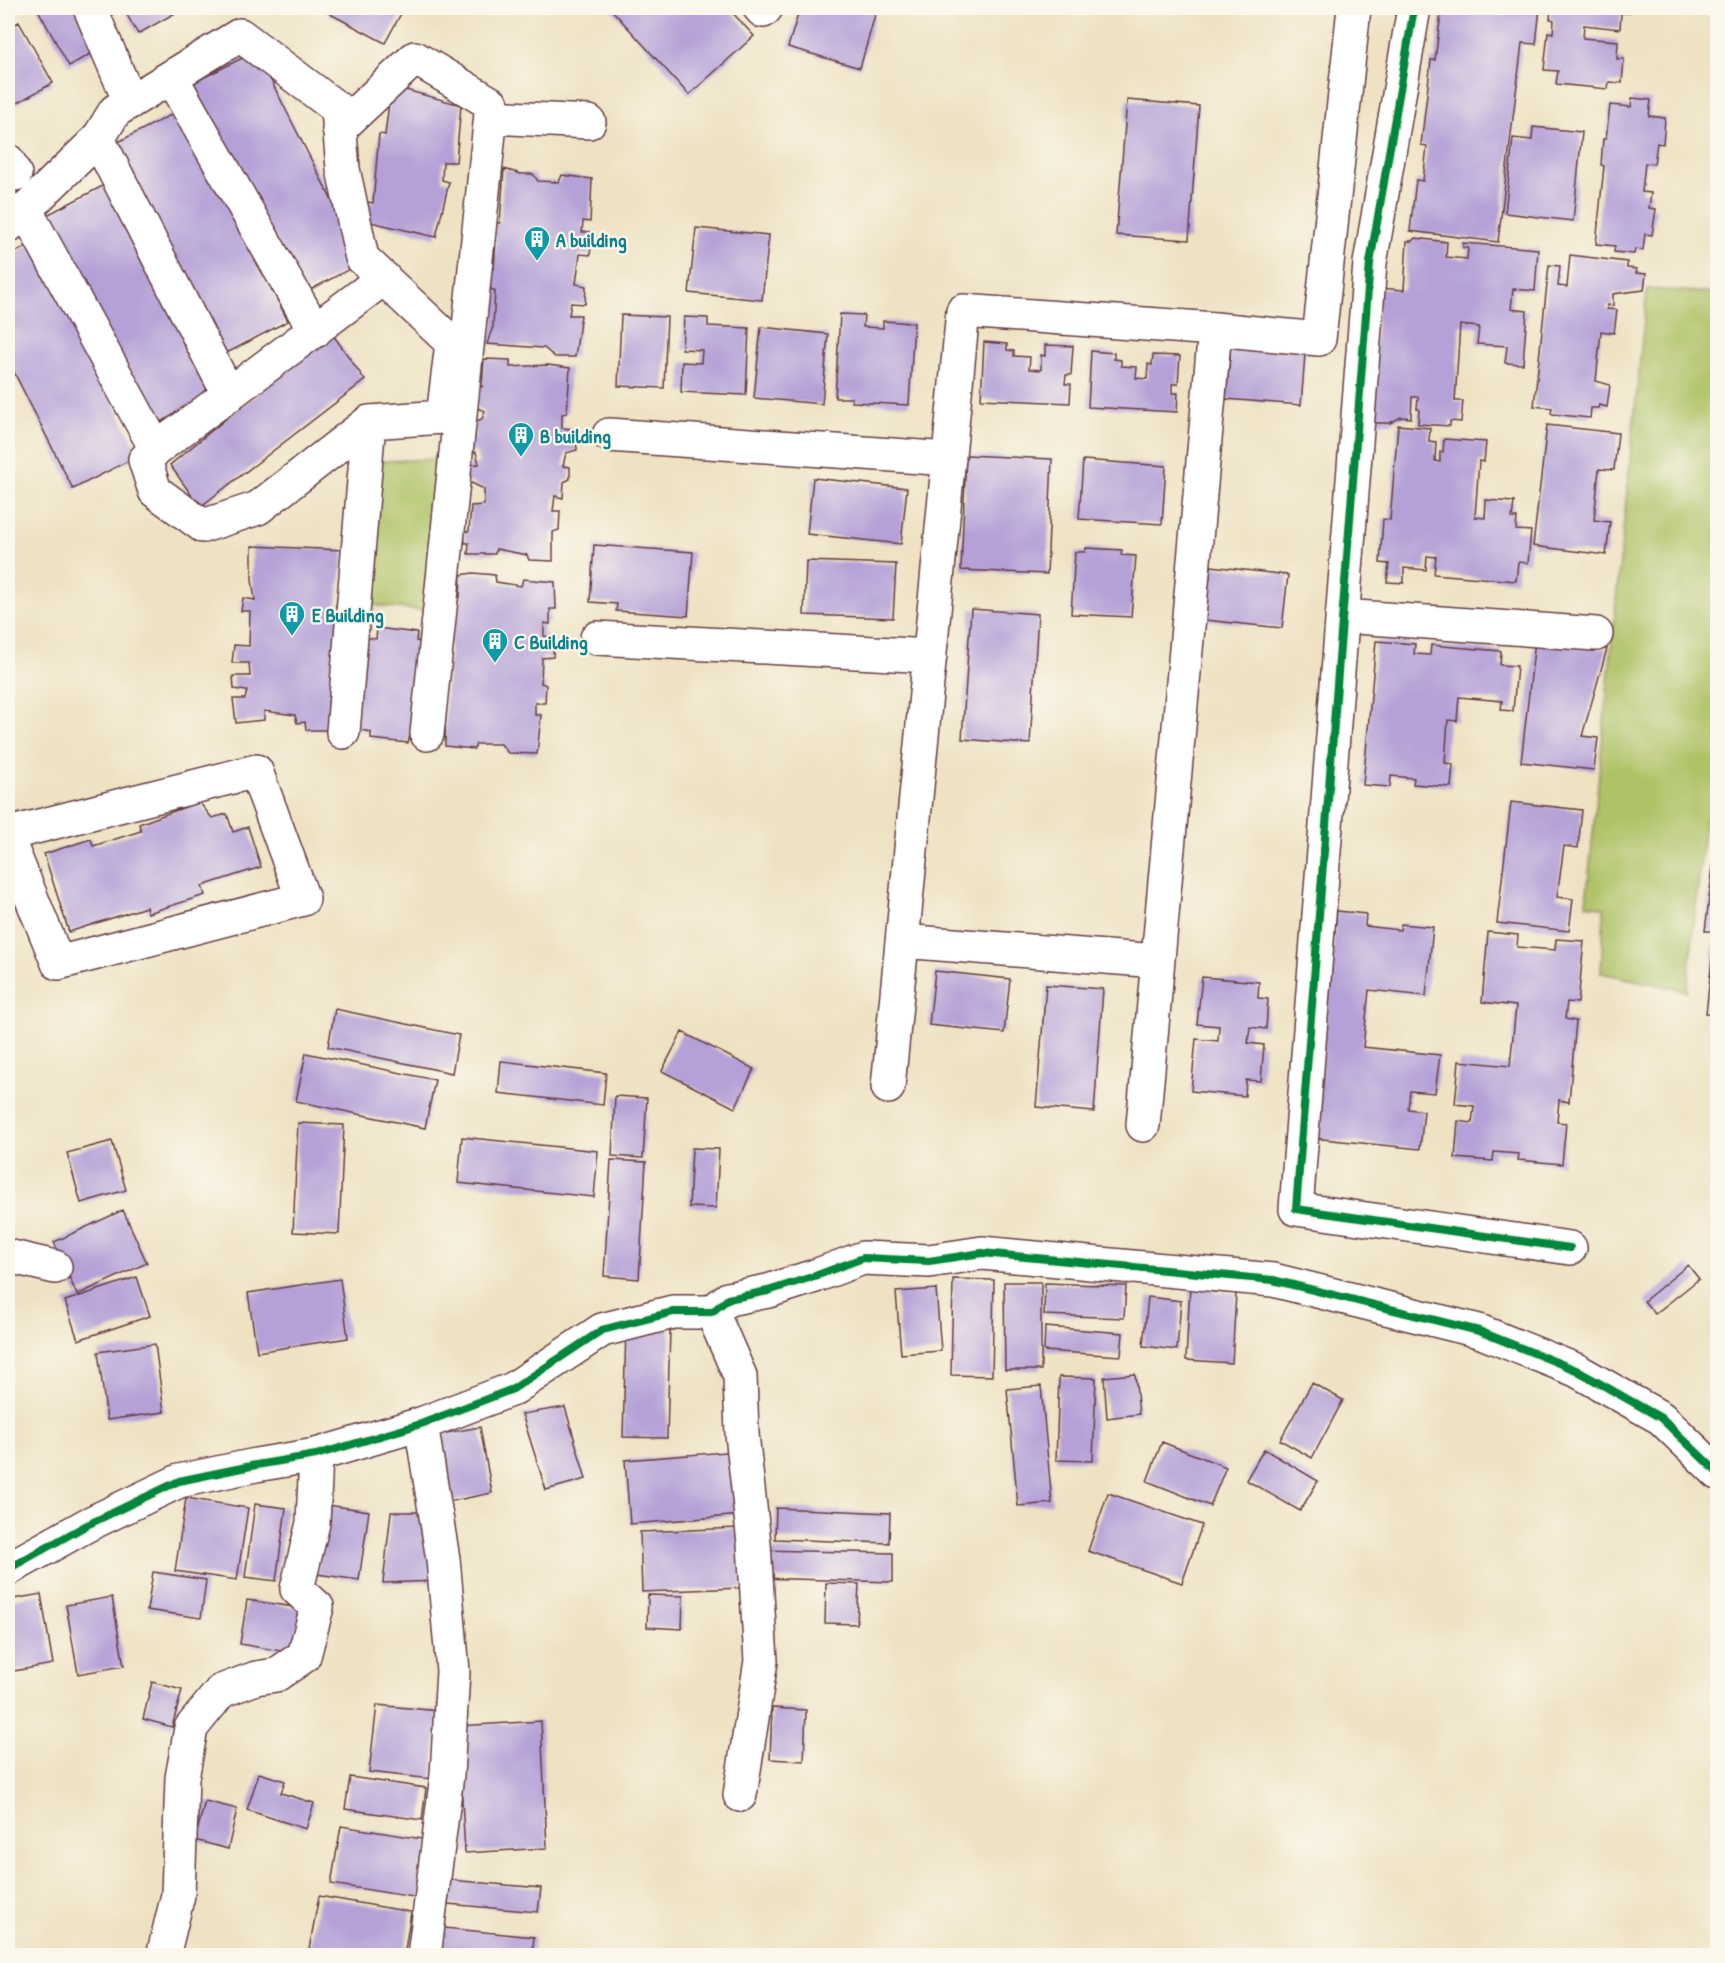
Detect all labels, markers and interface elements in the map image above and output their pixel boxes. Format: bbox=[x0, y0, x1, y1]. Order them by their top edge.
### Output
building icon: A building bbox=[522, 224, 552, 262]
place label: A building bbox=[556, 226, 627, 254]
building icon: B building bbox=[506, 420, 536, 458]
place label: B building bbox=[540, 422, 611, 450]
building icon: E Building bbox=[277, 599, 307, 637]
place label: E Building bbox=[312, 601, 384, 629]
building icon: C Building bbox=[480, 626, 510, 664]
place label: C Building bbox=[514, 628, 588, 656]

